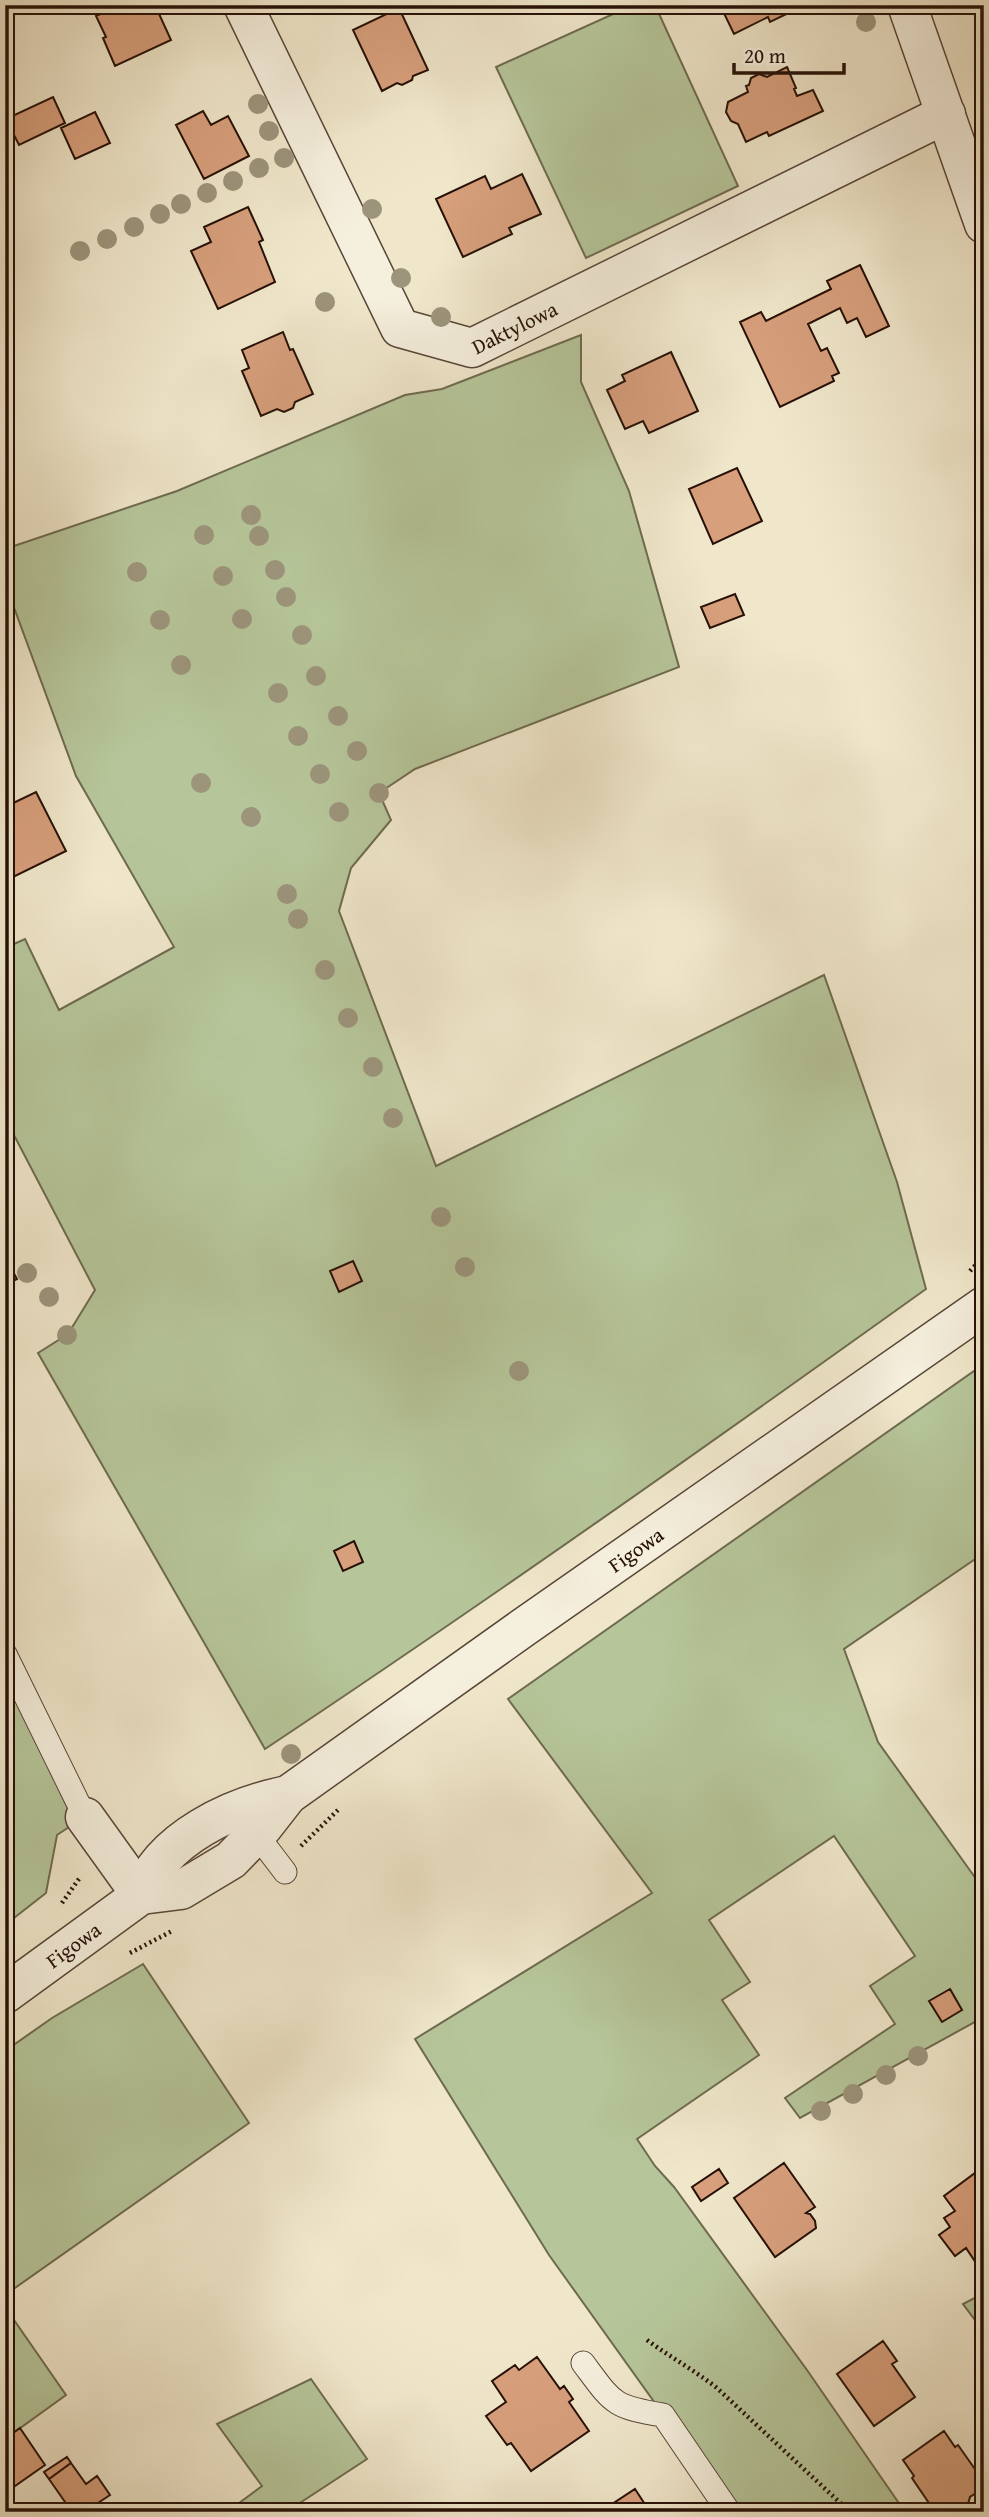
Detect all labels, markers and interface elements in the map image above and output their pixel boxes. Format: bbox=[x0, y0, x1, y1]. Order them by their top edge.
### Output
scale bar bbox=[734, 32, 844, 76]
text: 20 m bbox=[744, 40, 786, 71]
street label: Daktylowa bbox=[466, 293, 562, 361]
street label: Figowa bbox=[601, 1519, 670, 1580]
street label: Figowa bbox=[39, 1914, 107, 1975]

